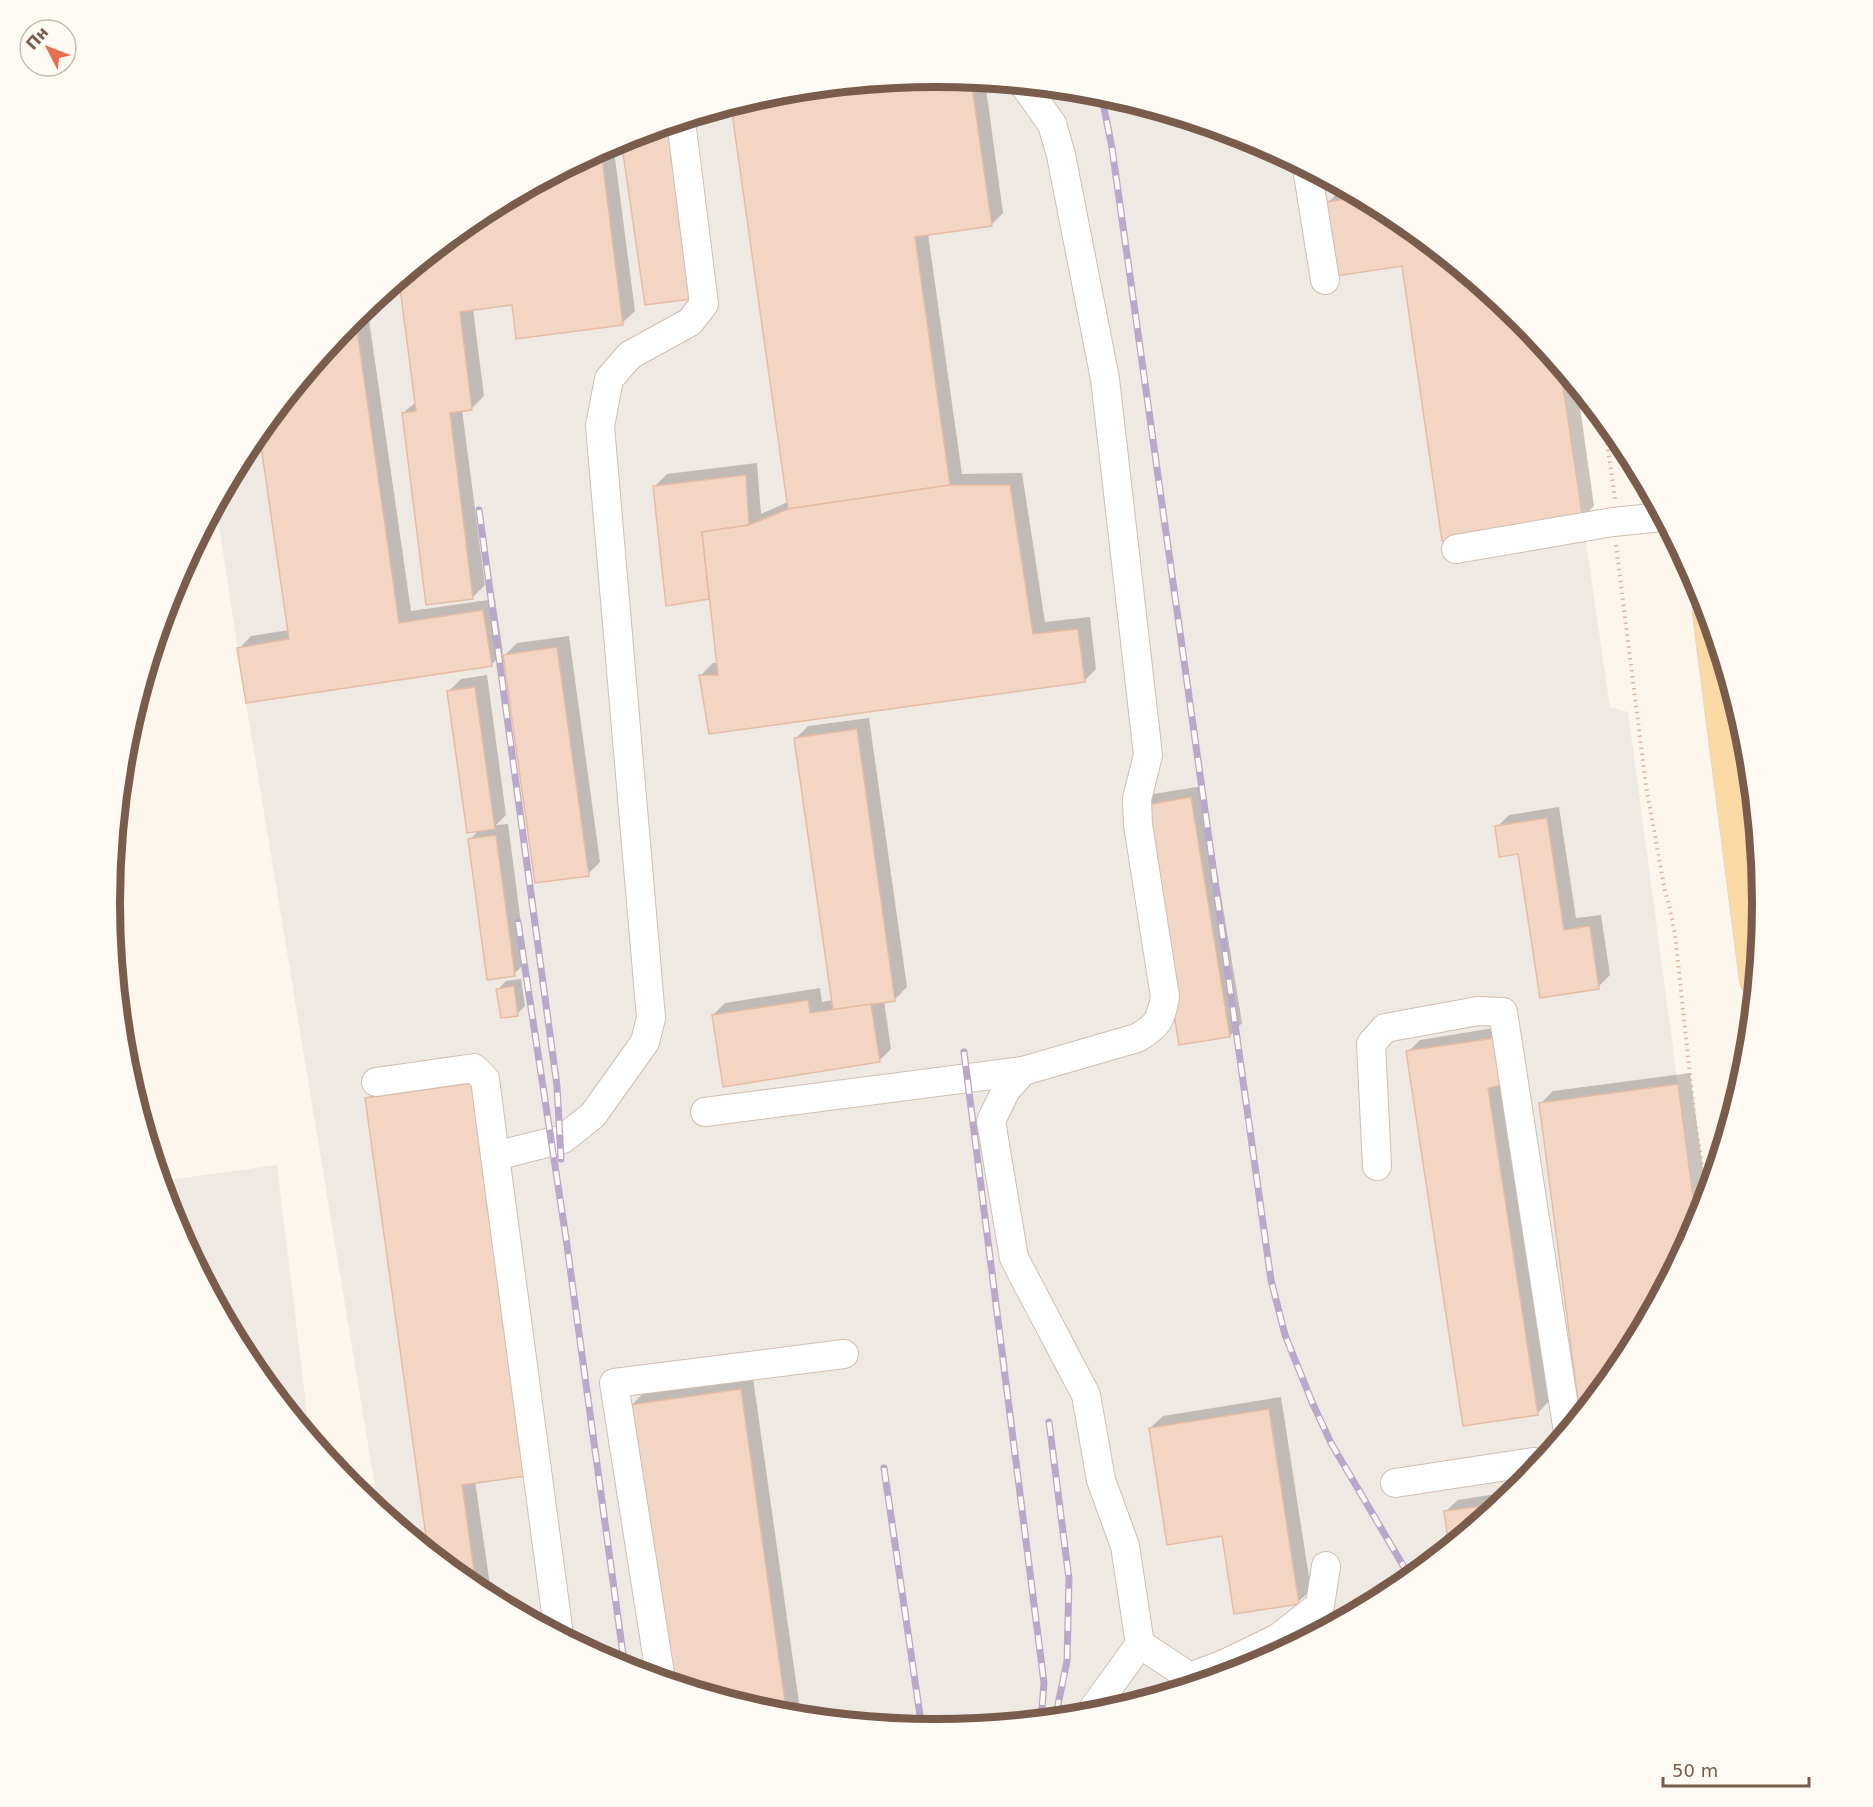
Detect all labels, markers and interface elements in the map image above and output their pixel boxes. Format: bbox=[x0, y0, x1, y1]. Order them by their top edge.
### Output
north arrow bbox=[18, 18, 78, 78]
text: Пн bbox=[22, 23, 52, 54]
scale bar bbox=[1663, 1750, 1808, 1788]
text: 50 m bbox=[1672, 1760, 1718, 1781]

